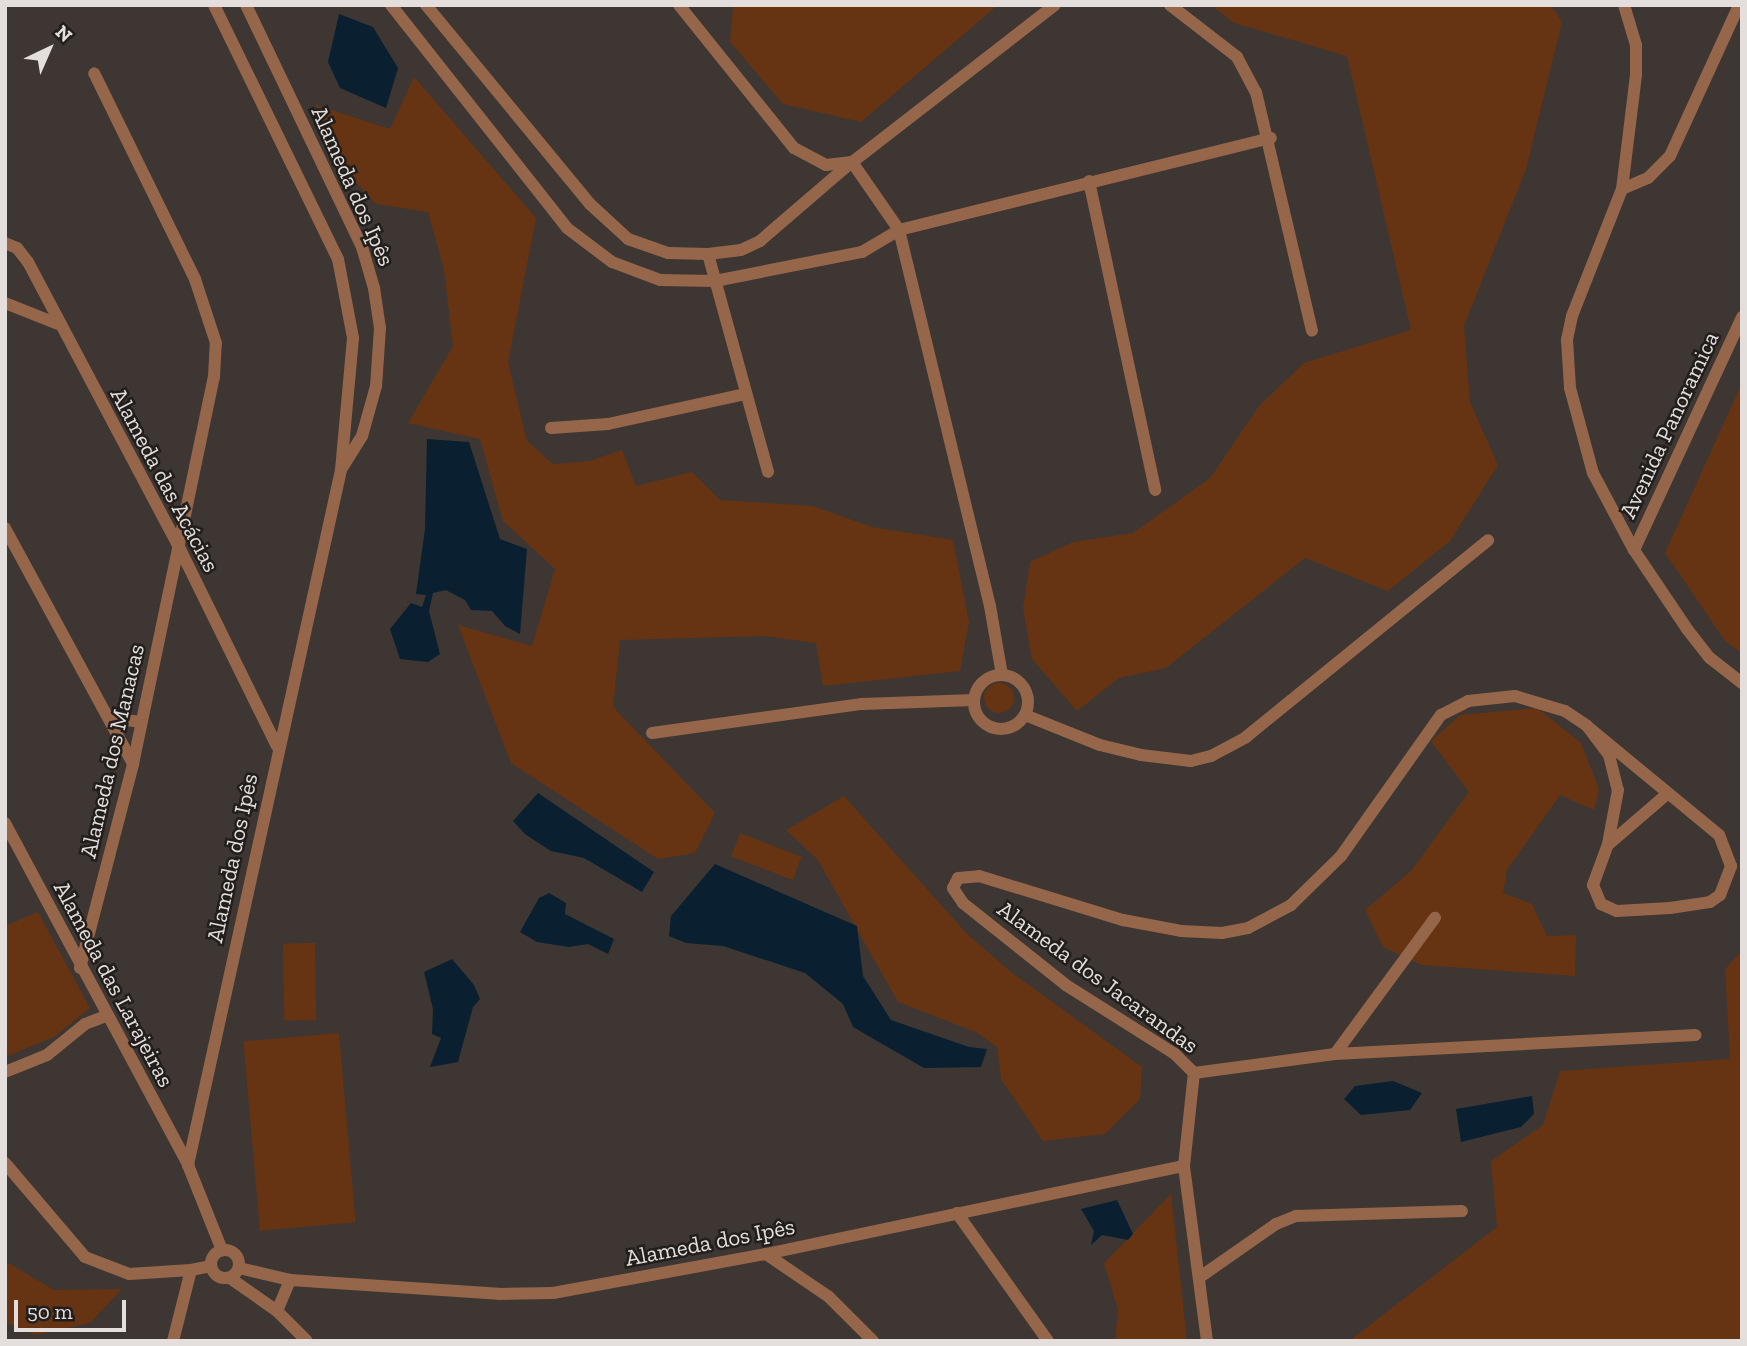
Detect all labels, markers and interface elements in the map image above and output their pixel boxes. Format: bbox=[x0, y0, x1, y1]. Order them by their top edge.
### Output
north arrow bbox=[14, 14, 84, 84]
text: N bbox=[51, 20, 77, 47]
street label: Alameda dos Ipês bbox=[305, 102, 401, 270]
street label: Avenida Panoramica bbox=[1614, 327, 1724, 523]
street label: Alameda das Acácias bbox=[105, 383, 225, 577]
street label: Alameda dos Manacas bbox=[74, 641, 150, 861]
street label: Alameda dos Ipês bbox=[201, 771, 263, 945]
street label: Alameda das Larajeiras bbox=[48, 876, 180, 1092]
street label: Alameda dos Jacarandas bbox=[992, 895, 1204, 1059]
street label: Alameda dos Ipês bbox=[623, 1212, 797, 1272]
scale bar bbox=[18, 1286, 130, 1330]
text: 50 m bbox=[27, 1299, 73, 1324]

